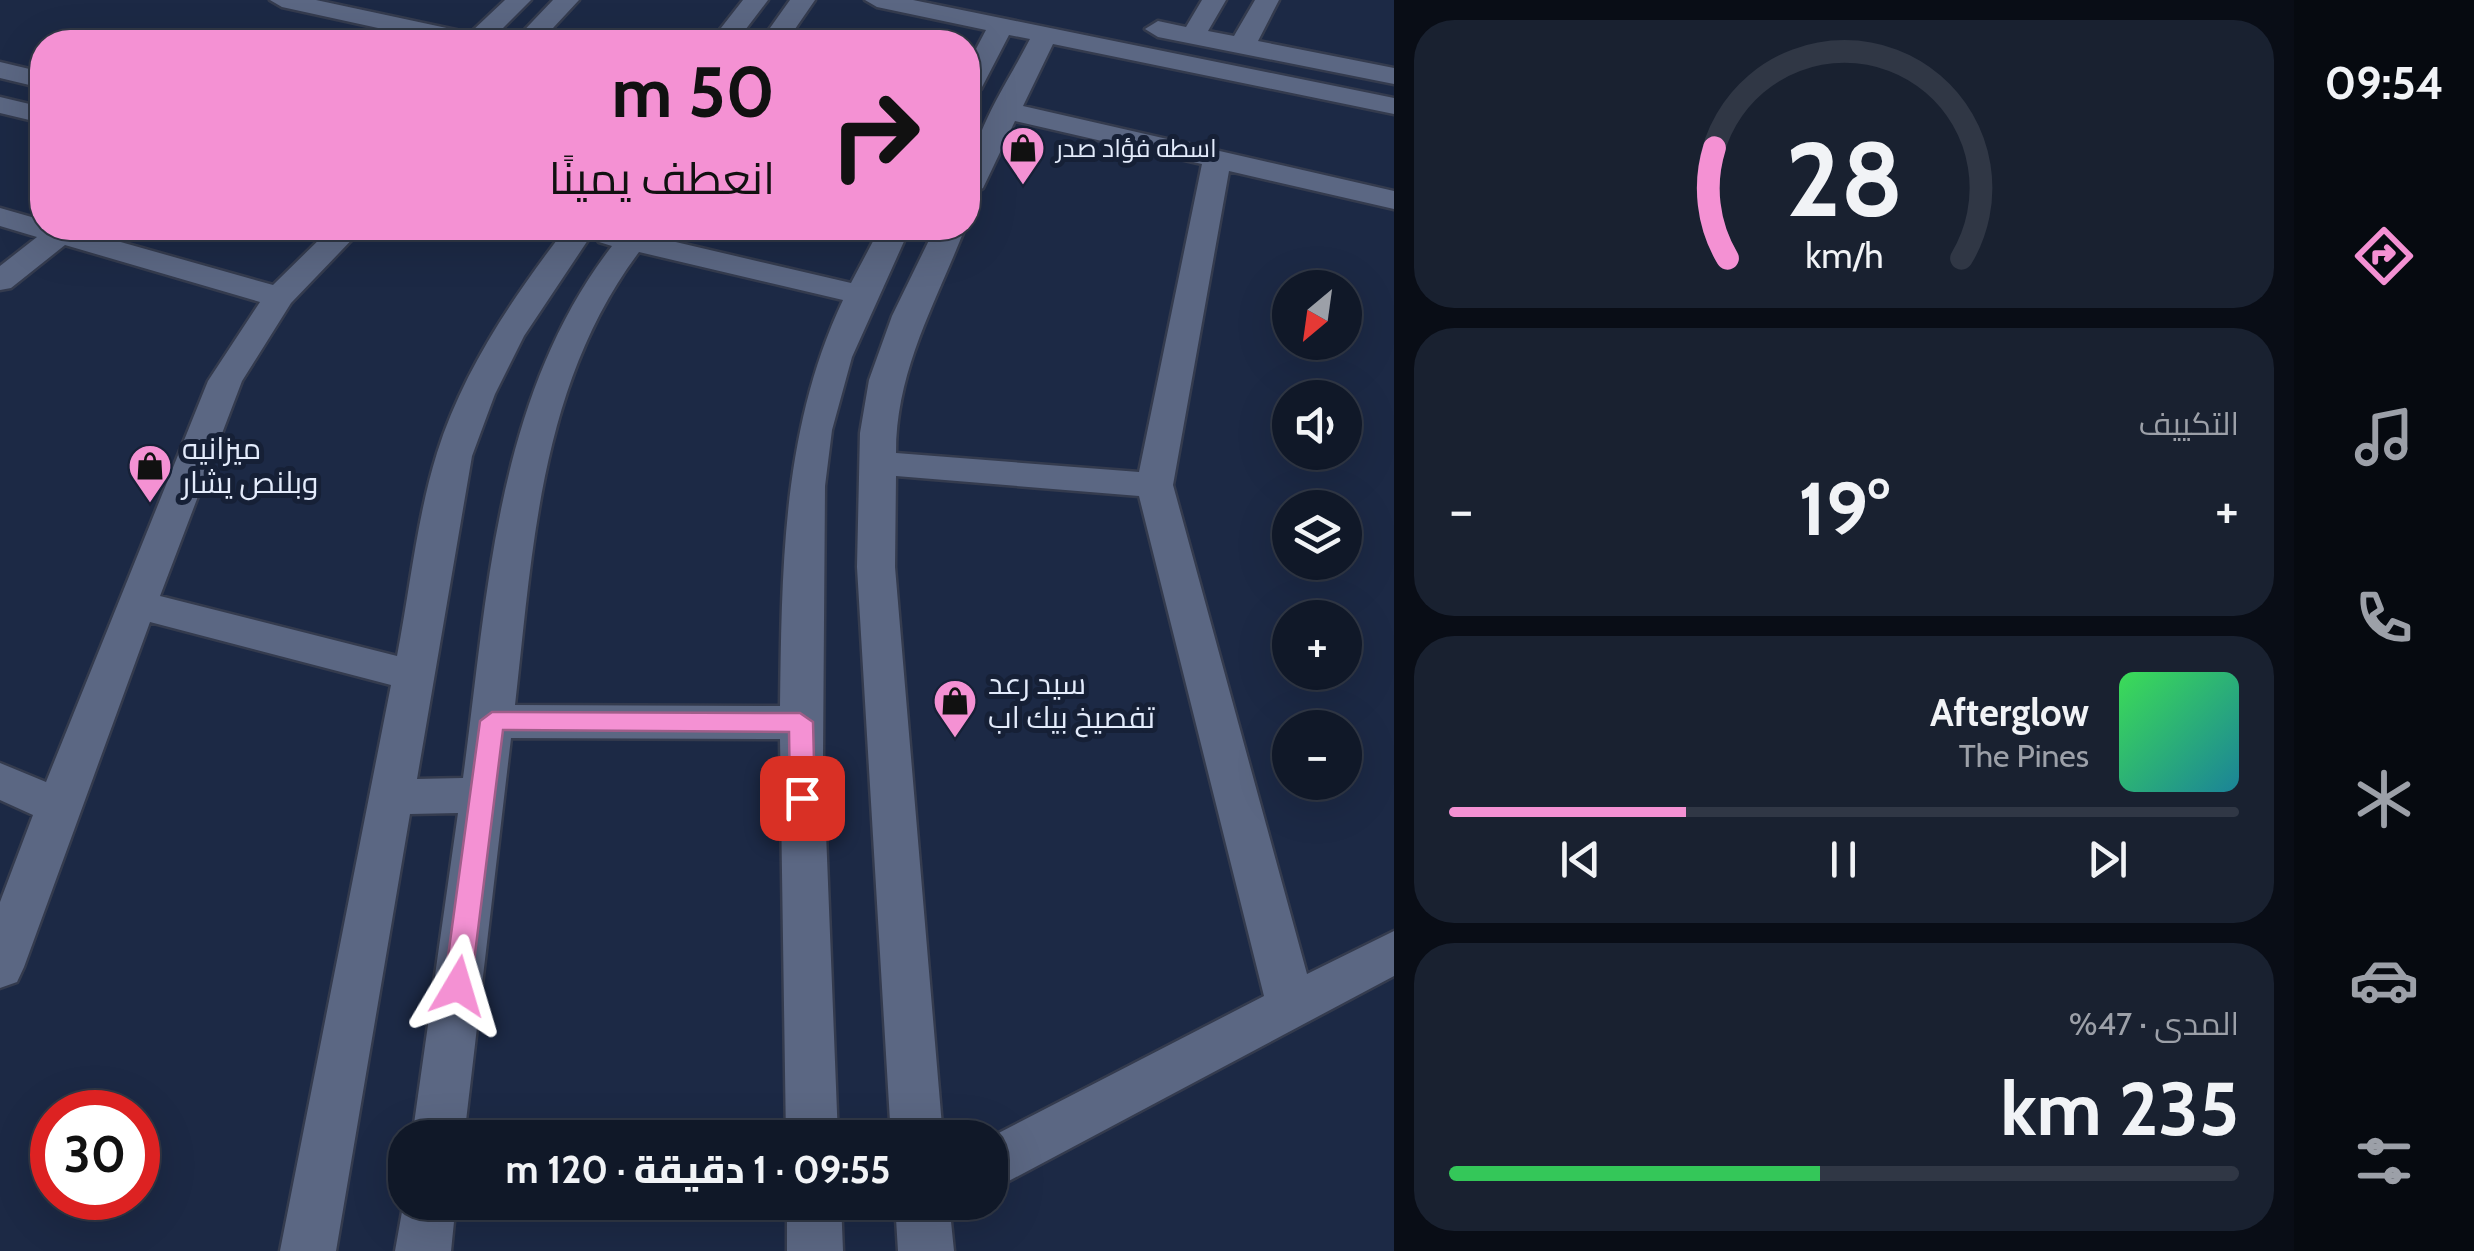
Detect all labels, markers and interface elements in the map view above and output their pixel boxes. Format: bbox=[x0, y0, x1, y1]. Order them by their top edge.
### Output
text: 50 m bbox=[611, 49, 775, 135]
text: 09:54 bbox=[2324, 56, 2444, 110]
icon: right bbox=[810, 70, 940, 200]
text: 28 bbox=[1785, 116, 1903, 242]
shop icon: اسطه فؤاد صدر bbox=[1000, 125, 1046, 186]
place label: اسطه فؤاد صدر bbox=[1054, 133, 1217, 163]
text: انعطف يمينًا bbox=[549, 151, 775, 205]
icon: directions bbox=[2349, 221, 2419, 291]
text: km/h bbox=[1805, 234, 1883, 277]
north arrow bbox=[1272, 270, 1362, 360]
map controls bbox=[1272, 270, 1362, 800]
button: sound bbox=[1272, 380, 1362, 470]
icon: music bbox=[2349, 402, 2419, 472]
text: التكييف bbox=[2139, 404, 2239, 443]
place label: ميزانيه وبلنص يشار bbox=[180, 430, 318, 501]
shop icon: ميزانيه وبلنص يشار bbox=[127, 443, 173, 504]
text: 19° bbox=[1798, 463, 1890, 554]
text: − bbox=[1449, 476, 1473, 543]
text: + bbox=[2215, 476, 2239, 543]
button: layers bbox=[1272, 490, 1362, 580]
icon: phone bbox=[2349, 583, 2419, 653]
button: + bbox=[1272, 600, 1362, 690]
place label: سيد رعد تفصيخ بيك اب bbox=[988, 665, 1155, 738]
shop icon: سيد رعد تفصيخ بيك اب bbox=[932, 678, 978, 739]
text: Afterglow bbox=[1930, 689, 2089, 736]
button: − bbox=[1272, 710, 1362, 800]
text: The Pines bbox=[1959, 736, 2089, 775]
pin bbox=[760, 756, 845, 841]
icon: climate bbox=[2349, 764, 2419, 834]
icon: arrive bbox=[775, 771, 830, 826]
icon: previous bbox=[1553, 832, 1608, 887]
icon: pause bbox=[1816, 832, 1871, 887]
icon: next bbox=[2080, 832, 2135, 887]
position arrow bbox=[406, 934, 510, 1038]
icon: car bbox=[2349, 945, 2419, 1015]
text: المدى · 47% bbox=[2069, 1004, 2239, 1043]
text: 235 km bbox=[2000, 1063, 2239, 1154]
speed limit sign: 30 bbox=[30, 1090, 160, 1220]
icon: filters bbox=[2349, 1126, 2419, 1196]
text: 09:55 · 1 دقيقة · 120 m bbox=[506, 1146, 890, 1193]

